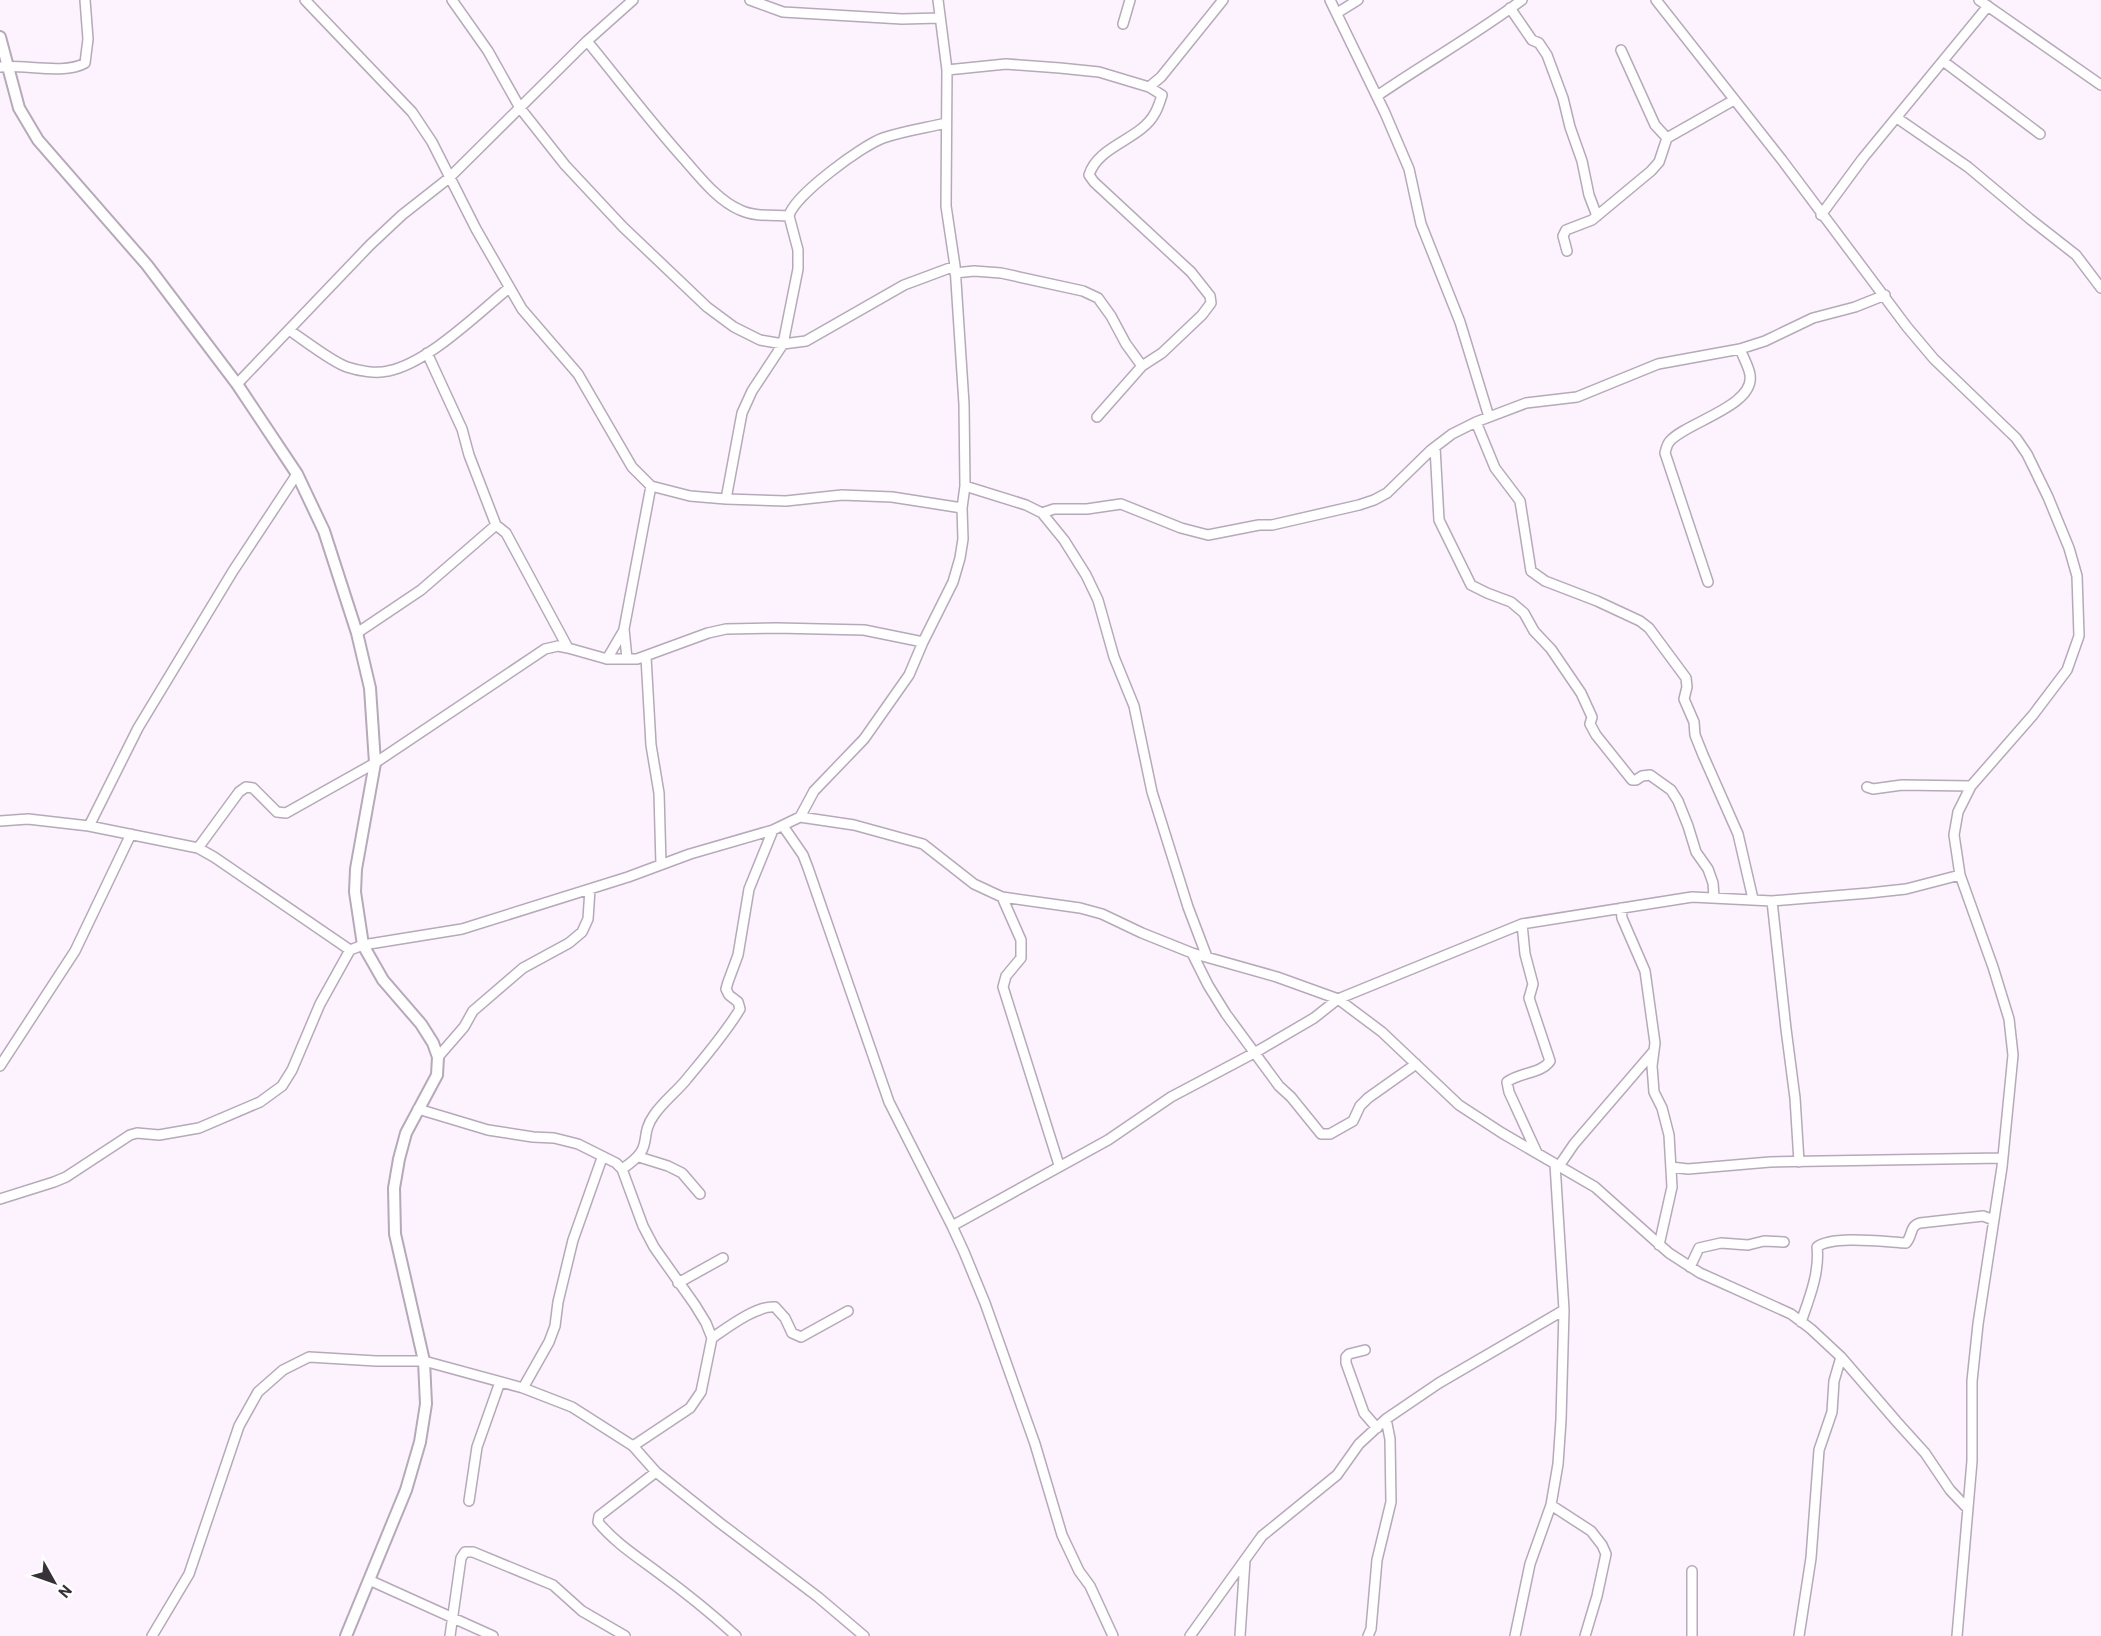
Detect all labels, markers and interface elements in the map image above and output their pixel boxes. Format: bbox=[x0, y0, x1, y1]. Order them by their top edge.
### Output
north arrow bbox=[24, 1552, 84, 1612]
text: N bbox=[55, 1582, 77, 1602]

